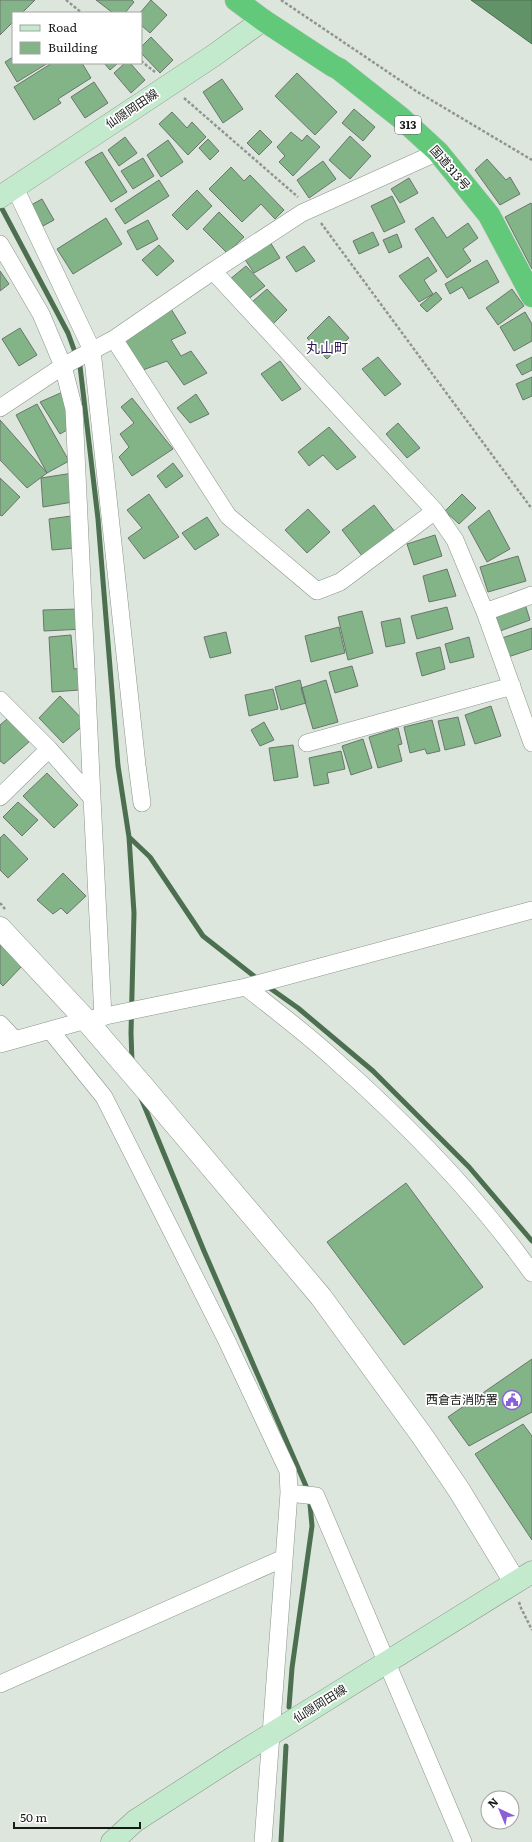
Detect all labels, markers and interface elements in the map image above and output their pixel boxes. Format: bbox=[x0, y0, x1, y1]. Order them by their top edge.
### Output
legend bbox=[12, 12, 142, 64]
text: Road bbox=[48, 18, 78, 36]
text: Building bbox=[48, 38, 98, 56]
street label: 仙隠岡田線 bbox=[102, 84, 161, 132]
road number: 313 bbox=[395, 116, 421, 134]
street label: 国道313号 bbox=[426, 141, 475, 194]
district label: 丸山町 bbox=[306, 337, 348, 357]
public building icon: 西倉吉消防署 bbox=[501, 1389, 523, 1411]
place label: 西倉吉消防署 bbox=[426, 1390, 498, 1408]
street label: 仙隠岡田線 bbox=[289, 1680, 350, 1727]
north arrow bbox=[480, 1790, 520, 1830]
text: N bbox=[483, 1793, 501, 1811]
scale bar bbox=[14, 1804, 140, 1830]
text: 50 m bbox=[20, 1808, 47, 1826]

